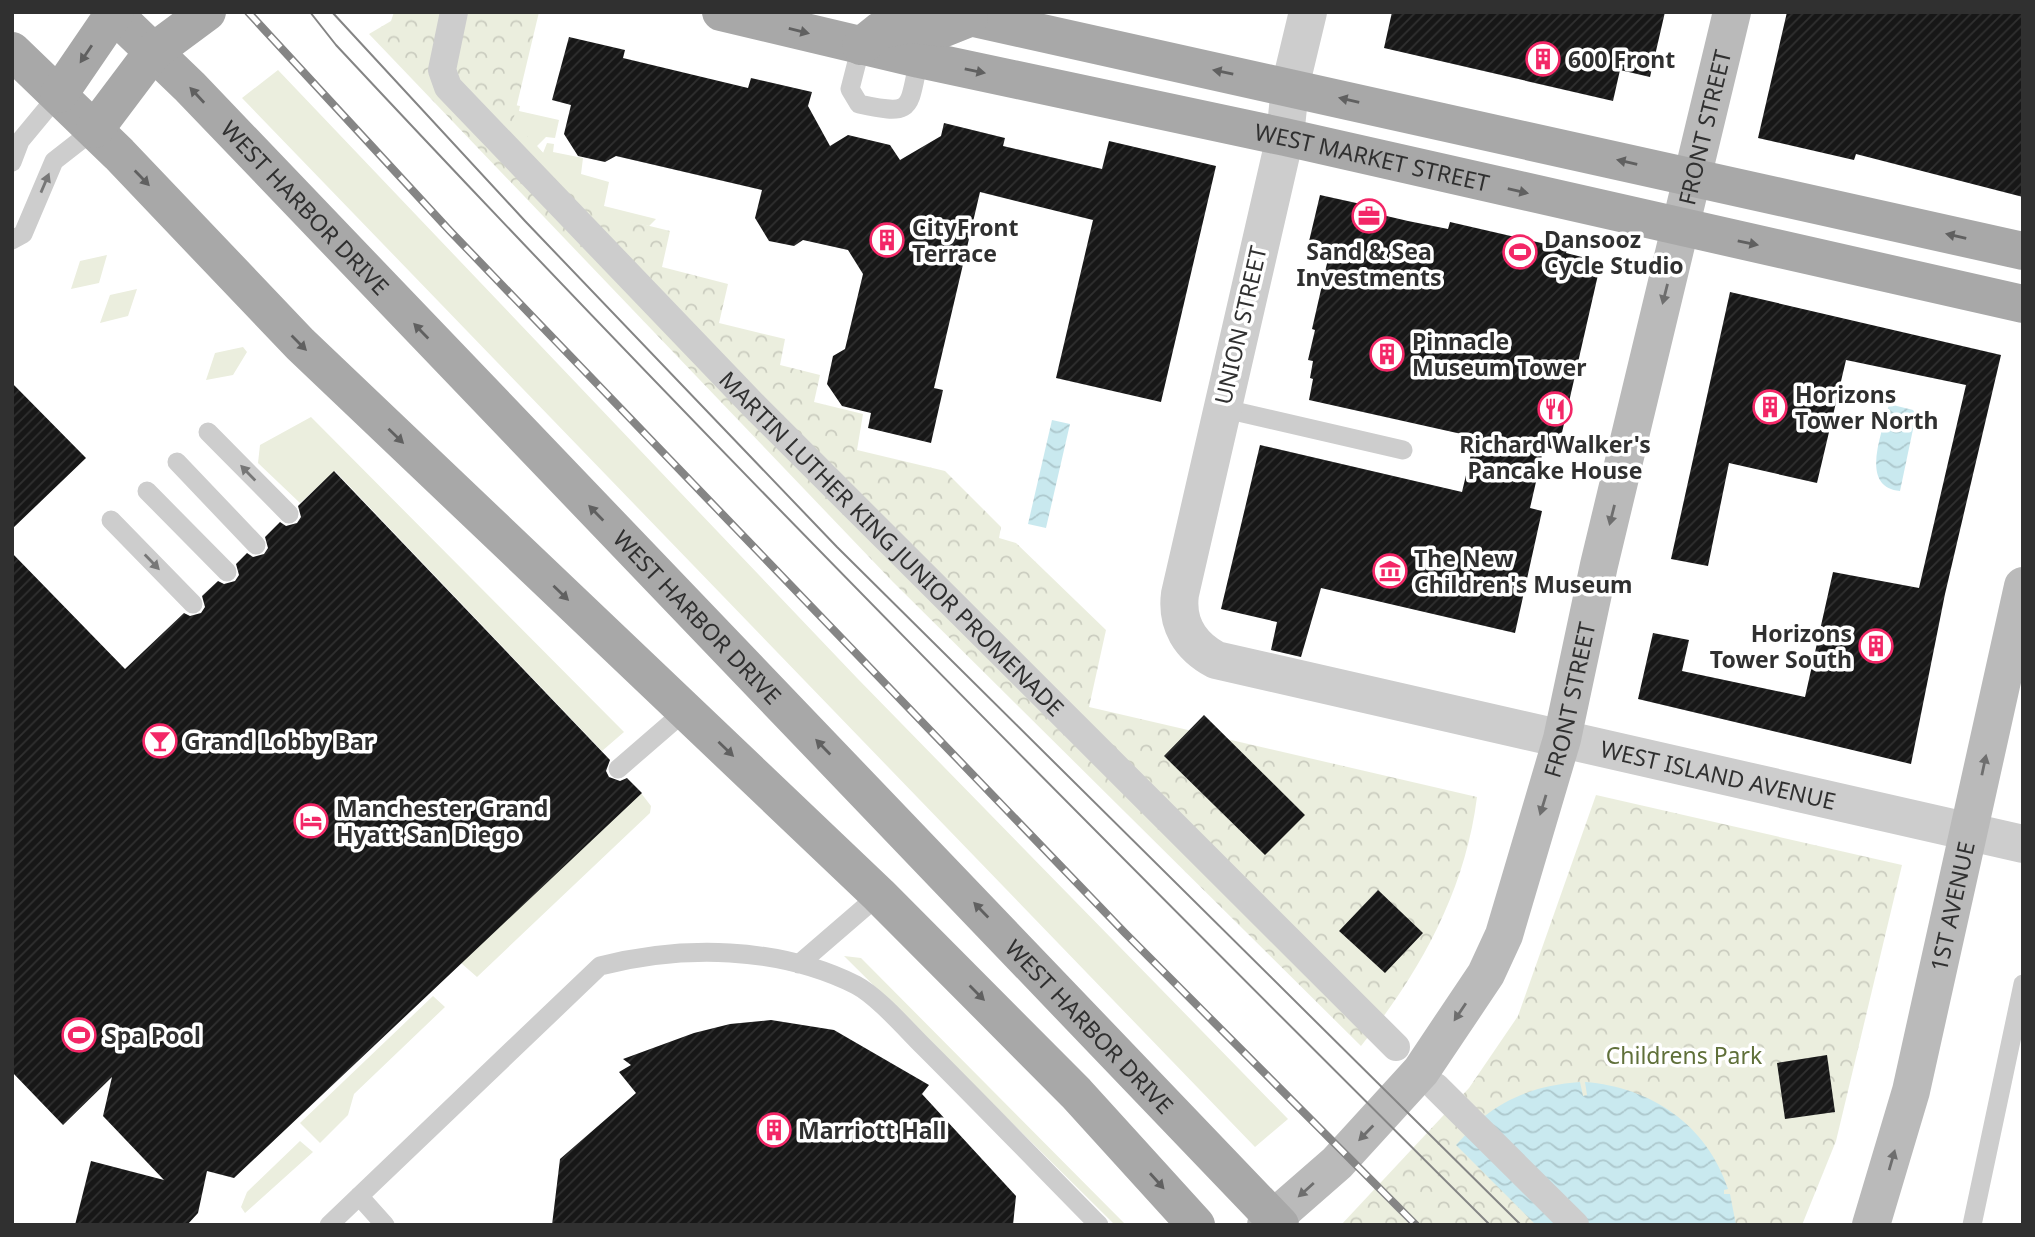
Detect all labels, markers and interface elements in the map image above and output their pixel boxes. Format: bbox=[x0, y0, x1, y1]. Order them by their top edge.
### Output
one-way arrow bbox=[789, 26, 811, 37]
building icon: 600 Front bbox=[1524, 40, 1562, 78]
place label: 600 Front bbox=[1568, 43, 1675, 75]
one-way arrow bbox=[79, 45, 93, 63]
street label: FRONT STREET bbox=[1670, 46, 1738, 208]
one-way arrow bbox=[964, 66, 986, 77]
one-way arrow bbox=[1212, 66, 1234, 77]
one-way arrow bbox=[190, 87, 206, 104]
one-way arrow bbox=[1338, 95, 1360, 106]
street label: WEST HARBOR DRIVE bbox=[214, 113, 397, 302]
street label: WEST MARKET STREET bbox=[1252, 115, 1493, 199]
one-way arrow bbox=[1616, 157, 1638, 168]
one-way arrow bbox=[134, 169, 150, 186]
one-way arrow bbox=[39, 172, 50, 193]
one-way arrow bbox=[1507, 186, 1529, 197]
office icon: Sand & Sea Investments bbox=[1350, 197, 1388, 235]
place label: CityFront Terrace bbox=[912, 211, 1019, 269]
building icon: CityFront Terrace bbox=[868, 221, 906, 259]
place label: Dansooz Cycle Studio bbox=[1544, 223, 1684, 281]
one-way arrow bbox=[1945, 230, 1967, 241]
sports icon: Dansooz Cycle Studio bbox=[1501, 233, 1539, 271]
place label: Sand & Sea Investments bbox=[1297, 235, 1441, 293]
one-way arrow bbox=[1737, 237, 1759, 248]
street label: UNION STREET bbox=[1206, 242, 1274, 407]
one-way arrow bbox=[1659, 283, 1670, 305]
one-way arrow bbox=[414, 323, 430, 340]
place label: Pinnacle Museum Tower bbox=[1412, 325, 1587, 383]
one-way arrow bbox=[290, 334, 307, 350]
building icon: Pinnacle Museum Tower bbox=[1368, 335, 1406, 373]
street label: MARTIN LUTHER KING JUNIOR PROMENADE bbox=[712, 364, 1072, 723]
place label: Horizons Tower North bbox=[1795, 378, 1939, 436]
building icon: Horizons Tower North bbox=[1751, 388, 1789, 426]
restaurant icon: Richard Walker's Pancake House bbox=[1536, 390, 1574, 428]
one-way arrow bbox=[388, 427, 405, 444]
place label: Richard Walker's Pancake House bbox=[1459, 428, 1651, 486]
one-way arrow bbox=[241, 465, 257, 482]
one-way arrow bbox=[588, 504, 605, 521]
one-way arrow bbox=[1606, 504, 1617, 526]
street label: WEST HARBOR DRIVE bbox=[606, 523, 789, 711]
place label: The New Children's Museum bbox=[1414, 542, 1633, 600]
museum icon: The New Children's Museum bbox=[1371, 552, 1409, 590]
one-way arrow bbox=[144, 553, 160, 570]
one-way arrow bbox=[552, 584, 569, 600]
place label: Horizons Tower South bbox=[1710, 617, 1852, 675]
street label: FRONT STREET bbox=[1536, 619, 1603, 781]
building icon: Horizons Tower South bbox=[1857, 627, 1895, 665]
bar icon: Grand Lobby Bar bbox=[141, 722, 179, 760]
place label: Grand Lobby Bar bbox=[184, 725, 374, 757]
street label: WEST ISLAND AVENUE bbox=[1597, 732, 1839, 817]
one-way arrow bbox=[814, 738, 831, 755]
one-way arrow bbox=[717, 741, 734, 757]
one-way arrow bbox=[1979, 754, 1990, 776]
place label: Manchester Grand Hyatt San Diego bbox=[336, 792, 548, 850]
one-way arrow bbox=[1537, 794, 1547, 815]
hotel icon: Manchester Grand Hyatt San Diego bbox=[292, 802, 330, 840]
street label: 1ST AVENUE bbox=[1922, 838, 1982, 974]
one-way arrow bbox=[973, 902, 989, 919]
street label: WEST HARBOR DRIVE bbox=[999, 932, 1181, 1121]
one-way arrow bbox=[968, 985, 985, 1001]
one-way arrow bbox=[1453, 1003, 1467, 1021]
sports icon: Spa Pool bbox=[60, 1016, 98, 1054]
place label: Spa Pool bbox=[104, 1019, 201, 1051]
park label: Childrens Park bbox=[1606, 1039, 1763, 1071]
building icon: Marriott Hall bbox=[755, 1111, 793, 1149]
place label: Marriott Hall bbox=[798, 1114, 946, 1146]
one-way arrow bbox=[1359, 1124, 1375, 1141]
one-way arrow bbox=[1887, 1149, 1897, 1170]
one-way arrow bbox=[1149, 1172, 1165, 1190]
one-way arrow bbox=[1297, 1182, 1314, 1198]

